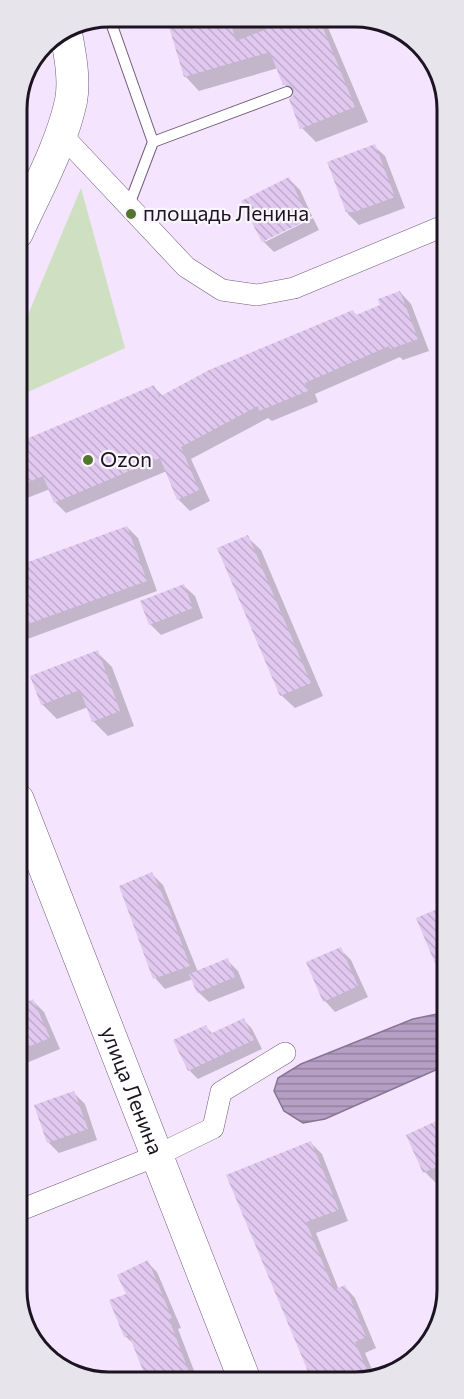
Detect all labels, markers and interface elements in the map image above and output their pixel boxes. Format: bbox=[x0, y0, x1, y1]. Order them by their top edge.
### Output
place label: площадь Ленина bbox=[143, 200, 309, 225]
marker: площадь Ленина bbox=[124, 207, 138, 221]
place label: Ozon bbox=[100, 446, 152, 471]
marker: Ozon bbox=[81, 453, 95, 467]
street label: улица Ленина bbox=[97, 1023, 169, 1158]

